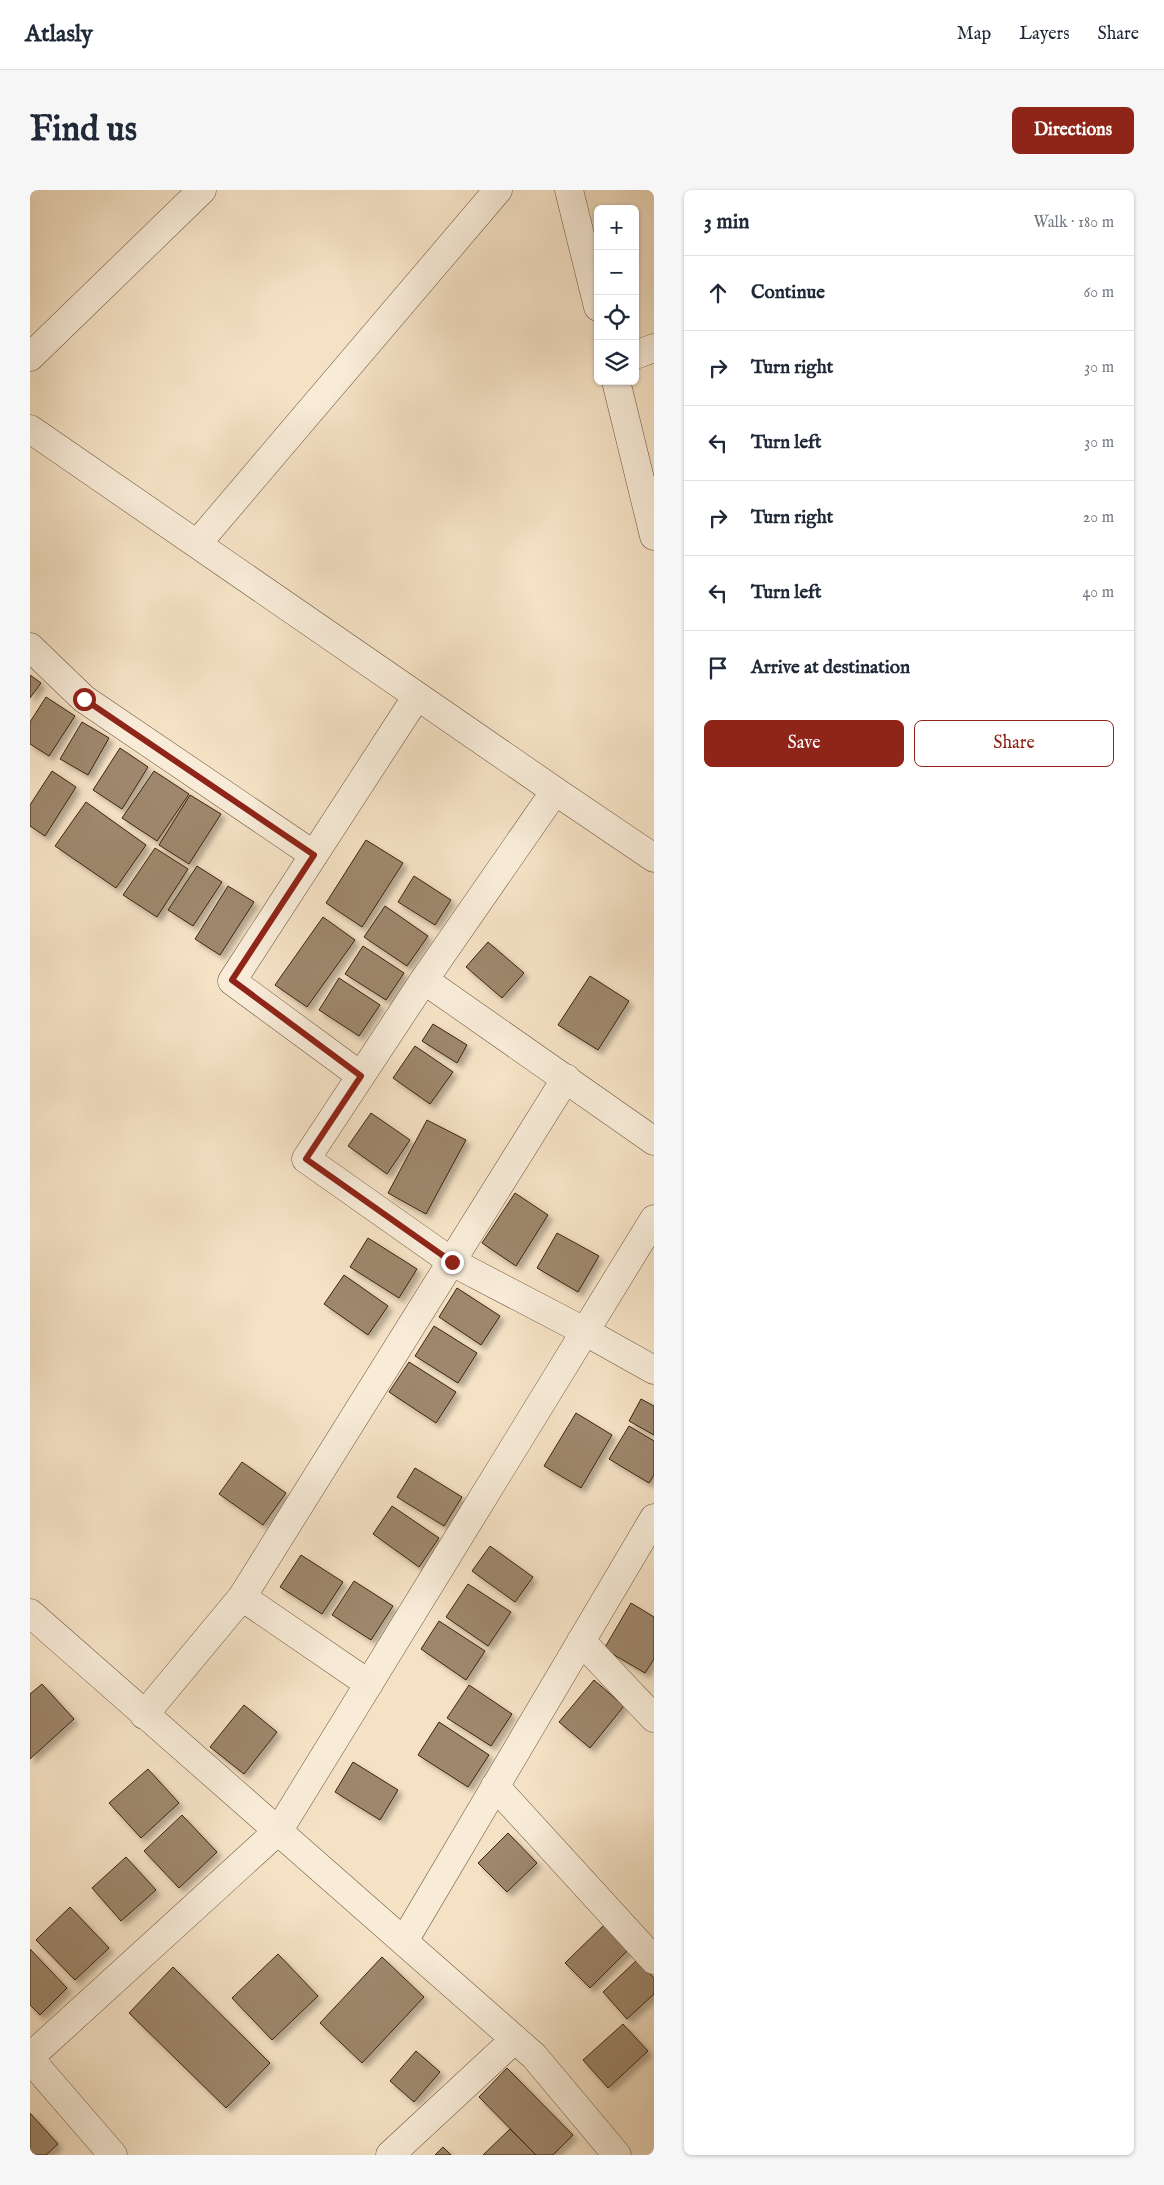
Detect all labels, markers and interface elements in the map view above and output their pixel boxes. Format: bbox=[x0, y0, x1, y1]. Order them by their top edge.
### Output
text: Atlasly bbox=[25, 19, 93, 50]
text: Map bbox=[957, 23, 991, 46]
text: Layers bbox=[1019, 23, 1070, 46]
text: Share bbox=[1098, 23, 1139, 46]
button: Directions bbox=[1012, 107, 1134, 154]
text: Find us bbox=[30, 108, 137, 153]
map controls bbox=[594, 205, 639, 385]
button: + bbox=[594, 205, 639, 250]
text: 3 min bbox=[704, 209, 749, 236]
text: Walk · 180 m bbox=[1033, 213, 1114, 233]
button: − bbox=[594, 250, 639, 295]
icon: ahead bbox=[704, 279, 732, 307]
text: Continue bbox=[751, 281, 825, 305]
text: 60 m bbox=[1084, 283, 1114, 303]
button: locate bbox=[594, 295, 639, 340]
button: layers bbox=[594, 340, 639, 385]
icon: right bbox=[704, 354, 732, 382]
text: Turn right bbox=[751, 356, 833, 380]
text: 30 m bbox=[1084, 358, 1114, 378]
icon: left bbox=[704, 429, 732, 457]
text: Turn left bbox=[751, 431, 822, 455]
text: 30 m bbox=[1084, 433, 1114, 453]
icon: right bbox=[704, 504, 732, 532]
text: Turn right bbox=[751, 506, 833, 530]
text: 20 m bbox=[1083, 508, 1114, 528]
icon: left bbox=[704, 579, 732, 607]
text: Turn left bbox=[751, 581, 822, 605]
text: 40 m bbox=[1082, 583, 1114, 603]
icon: arrive bbox=[704, 654, 732, 682]
text: Arrive at destination bbox=[751, 656, 910, 680]
route start bbox=[73, 688, 96, 711]
button: Save bbox=[704, 720, 904, 767]
button: Share bbox=[914, 720, 1114, 767]
route end bbox=[441, 1251, 464, 1274]

